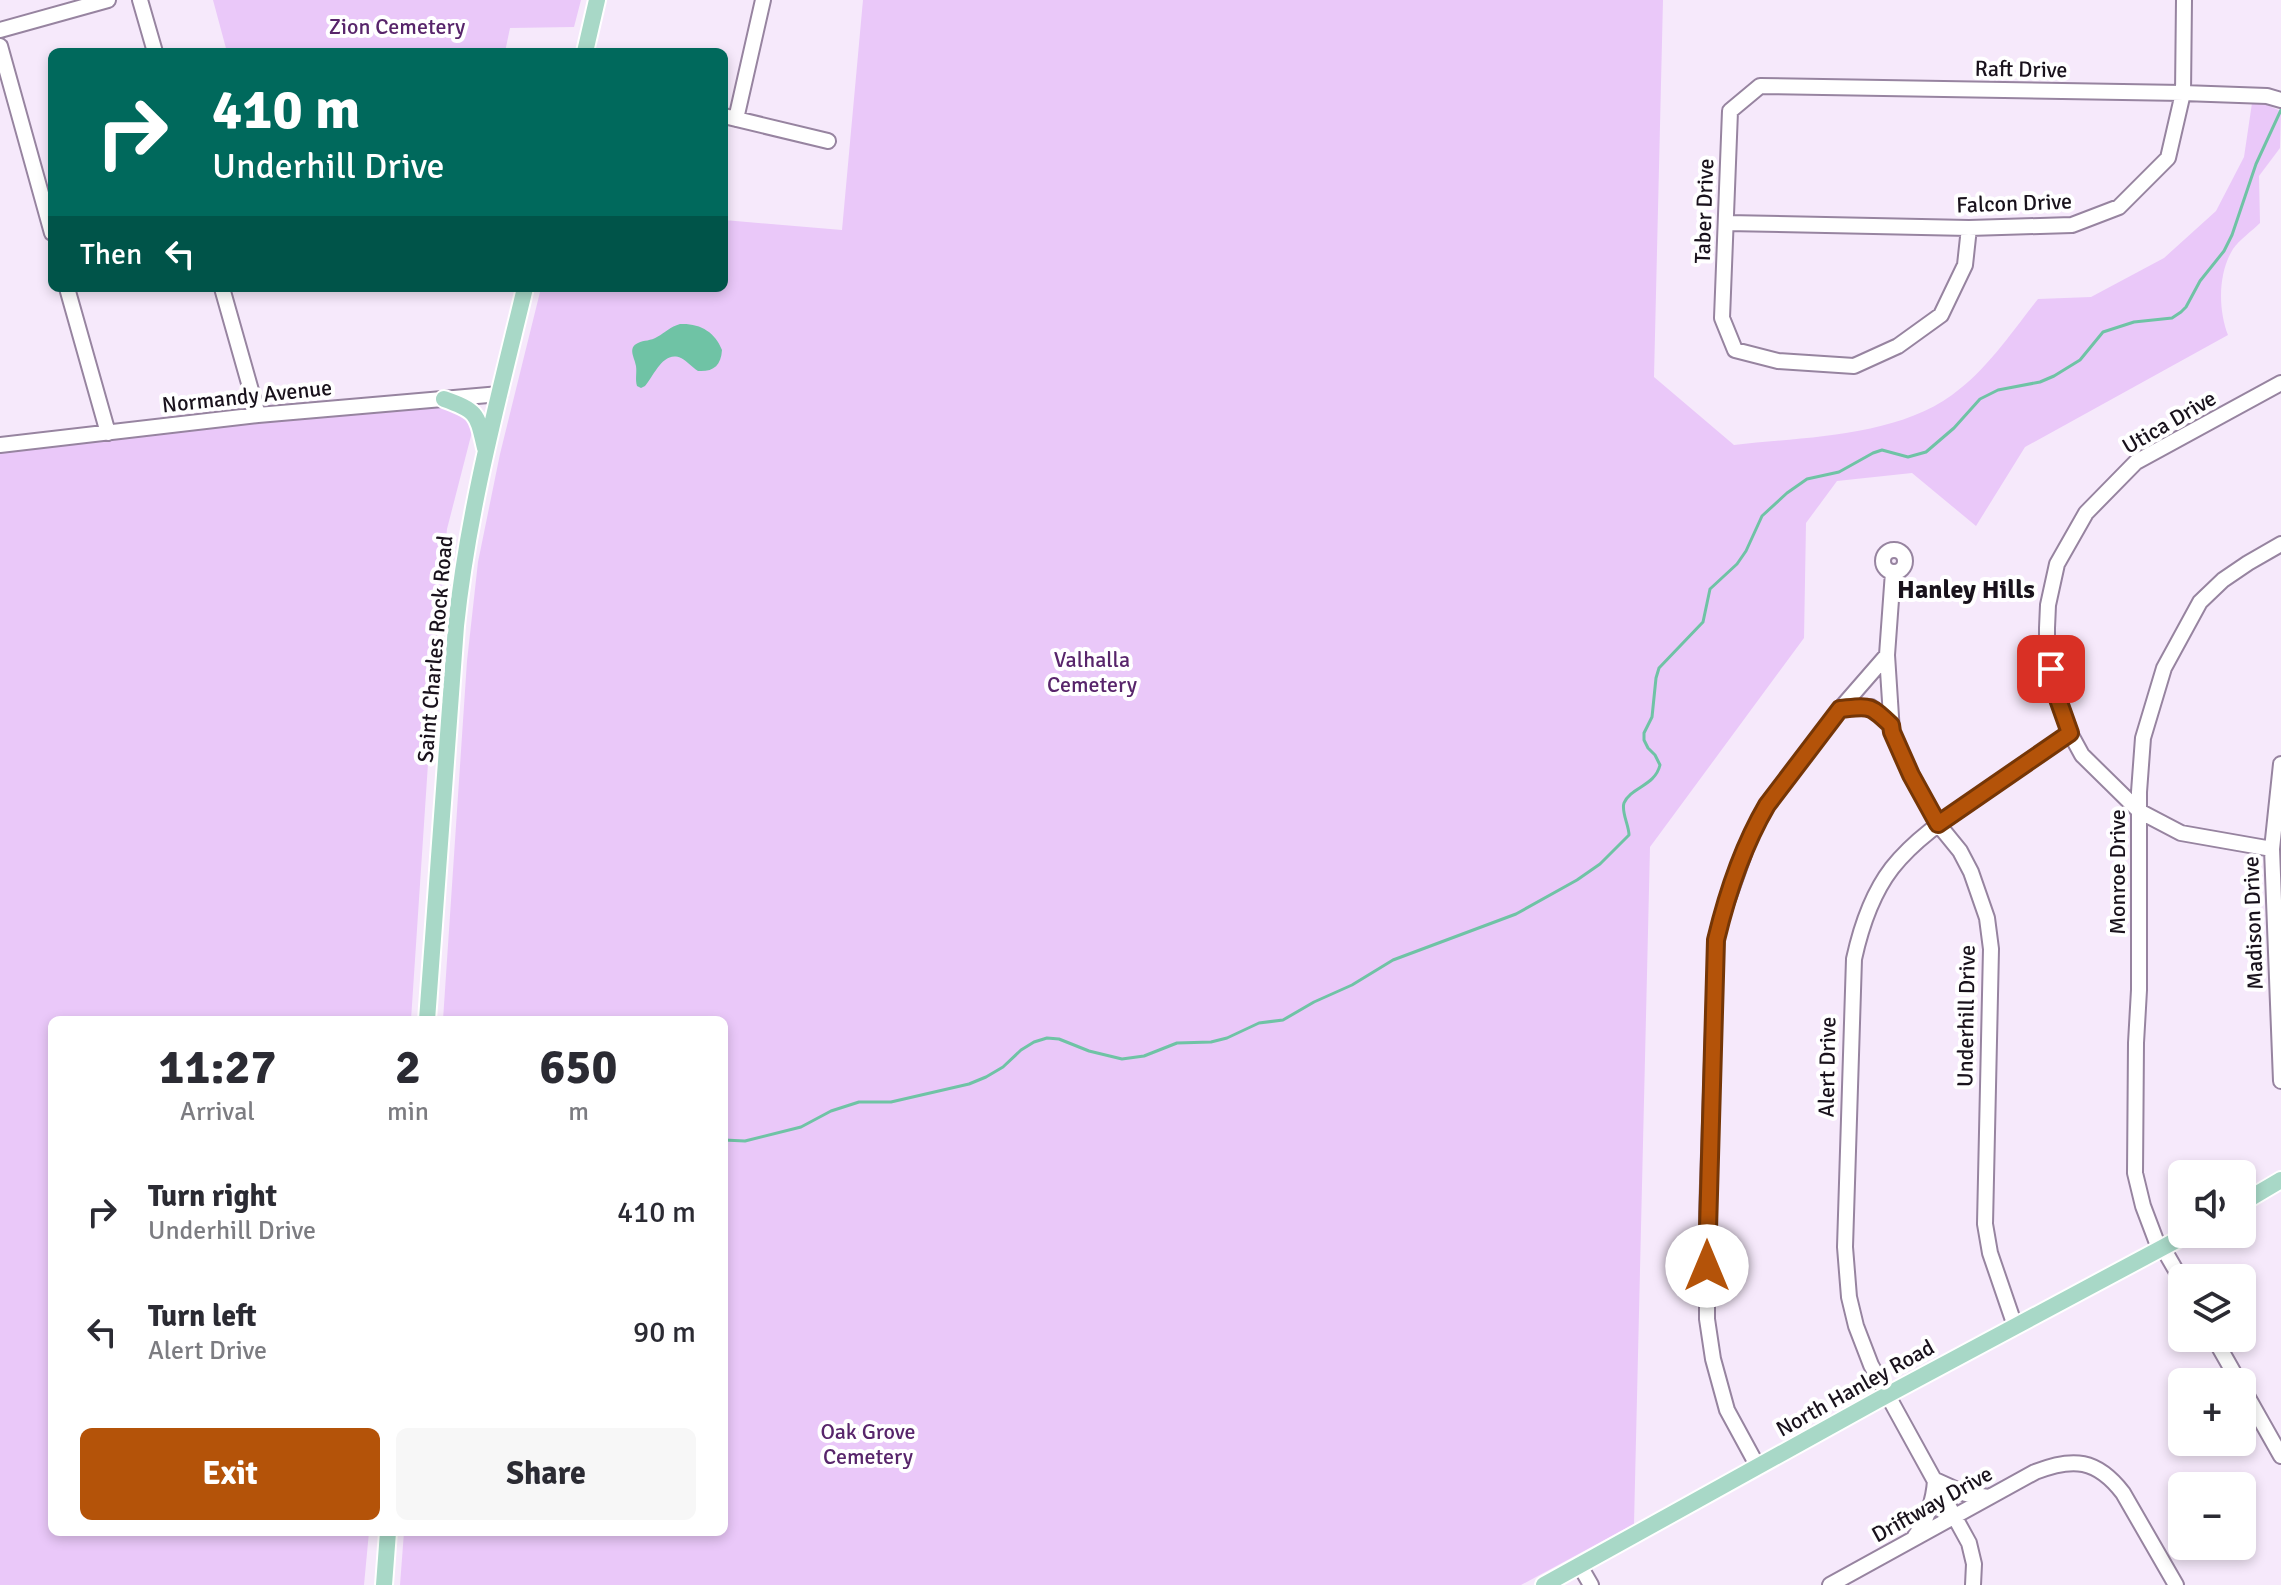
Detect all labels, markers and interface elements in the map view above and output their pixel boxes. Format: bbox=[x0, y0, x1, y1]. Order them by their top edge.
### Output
park label: Zion Cemetery bbox=[329, 13, 466, 40]
street label: Raft Drive bbox=[1974, 55, 2068, 83]
text: 410 m bbox=[212, 75, 360, 144]
icon: right bbox=[80, 80, 184, 184]
text: Underhill Drive bbox=[212, 144, 445, 189]
street label: Taber Drive bbox=[1689, 158, 1719, 264]
street label: Falcon Drive bbox=[1956, 187, 2072, 219]
icon: left bbox=[158, 232, 202, 276]
text: Then bbox=[80, 236, 142, 273]
street label: Normandy Avenue bbox=[161, 374, 333, 418]
street label: Utica Drive bbox=[2117, 384, 2221, 460]
street label: Saint Charles Rock Road bbox=[412, 534, 458, 764]
district label: Hanley Hills bbox=[1897, 574, 2035, 606]
pin bbox=[2017, 635, 2085, 703]
park label: Valhalla Cemetery bbox=[1047, 646, 1138, 698]
icon: arrive bbox=[2029, 647, 2073, 691]
street label: Monroe Drive bbox=[2104, 809, 2131, 935]
street label: Madison Drive bbox=[2237, 856, 2269, 990]
street label: Underhill Drive bbox=[1951, 945, 1981, 1087]
street label: Alert Drive bbox=[1813, 1016, 1841, 1118]
text: 11:27 bbox=[159, 1038, 276, 1097]
text: 2 bbox=[395, 1038, 421, 1097]
text: 650 bbox=[540, 1038, 617, 1097]
text: Arrival bbox=[180, 1096, 255, 1128]
text: min bbox=[387, 1096, 429, 1128]
text: m bbox=[568, 1096, 589, 1128]
map controls bbox=[2168, 1160, 2256, 1560]
button: sound bbox=[2168, 1160, 2256, 1248]
text: Turn right bbox=[148, 1178, 277, 1215]
icon: right bbox=[80, 1190, 124, 1234]
text: 410 m bbox=[617, 1194, 696, 1231]
text: Underhill Drive bbox=[148, 1215, 316, 1247]
position arrow bbox=[1665, 1224, 1749, 1308]
button: layers bbox=[2168, 1264, 2256, 1352]
text: Turn left bbox=[148, 1298, 257, 1335]
icon: left bbox=[80, 1310, 124, 1354]
text: 90 m bbox=[633, 1314, 696, 1351]
street label: North Hanley Road bbox=[1771, 1333, 1939, 1443]
text: Alert Drive bbox=[148, 1335, 267, 1367]
button: + bbox=[2168, 1368, 2256, 1456]
park label: Oak Grove Cemetery bbox=[821, 1418, 916, 1470]
button: Exit bbox=[80, 1428, 380, 1520]
button: Share bbox=[396, 1428, 696, 1520]
street label: Driftway Drive bbox=[1867, 1460, 1997, 1548]
button: − bbox=[2168, 1472, 2256, 1560]

